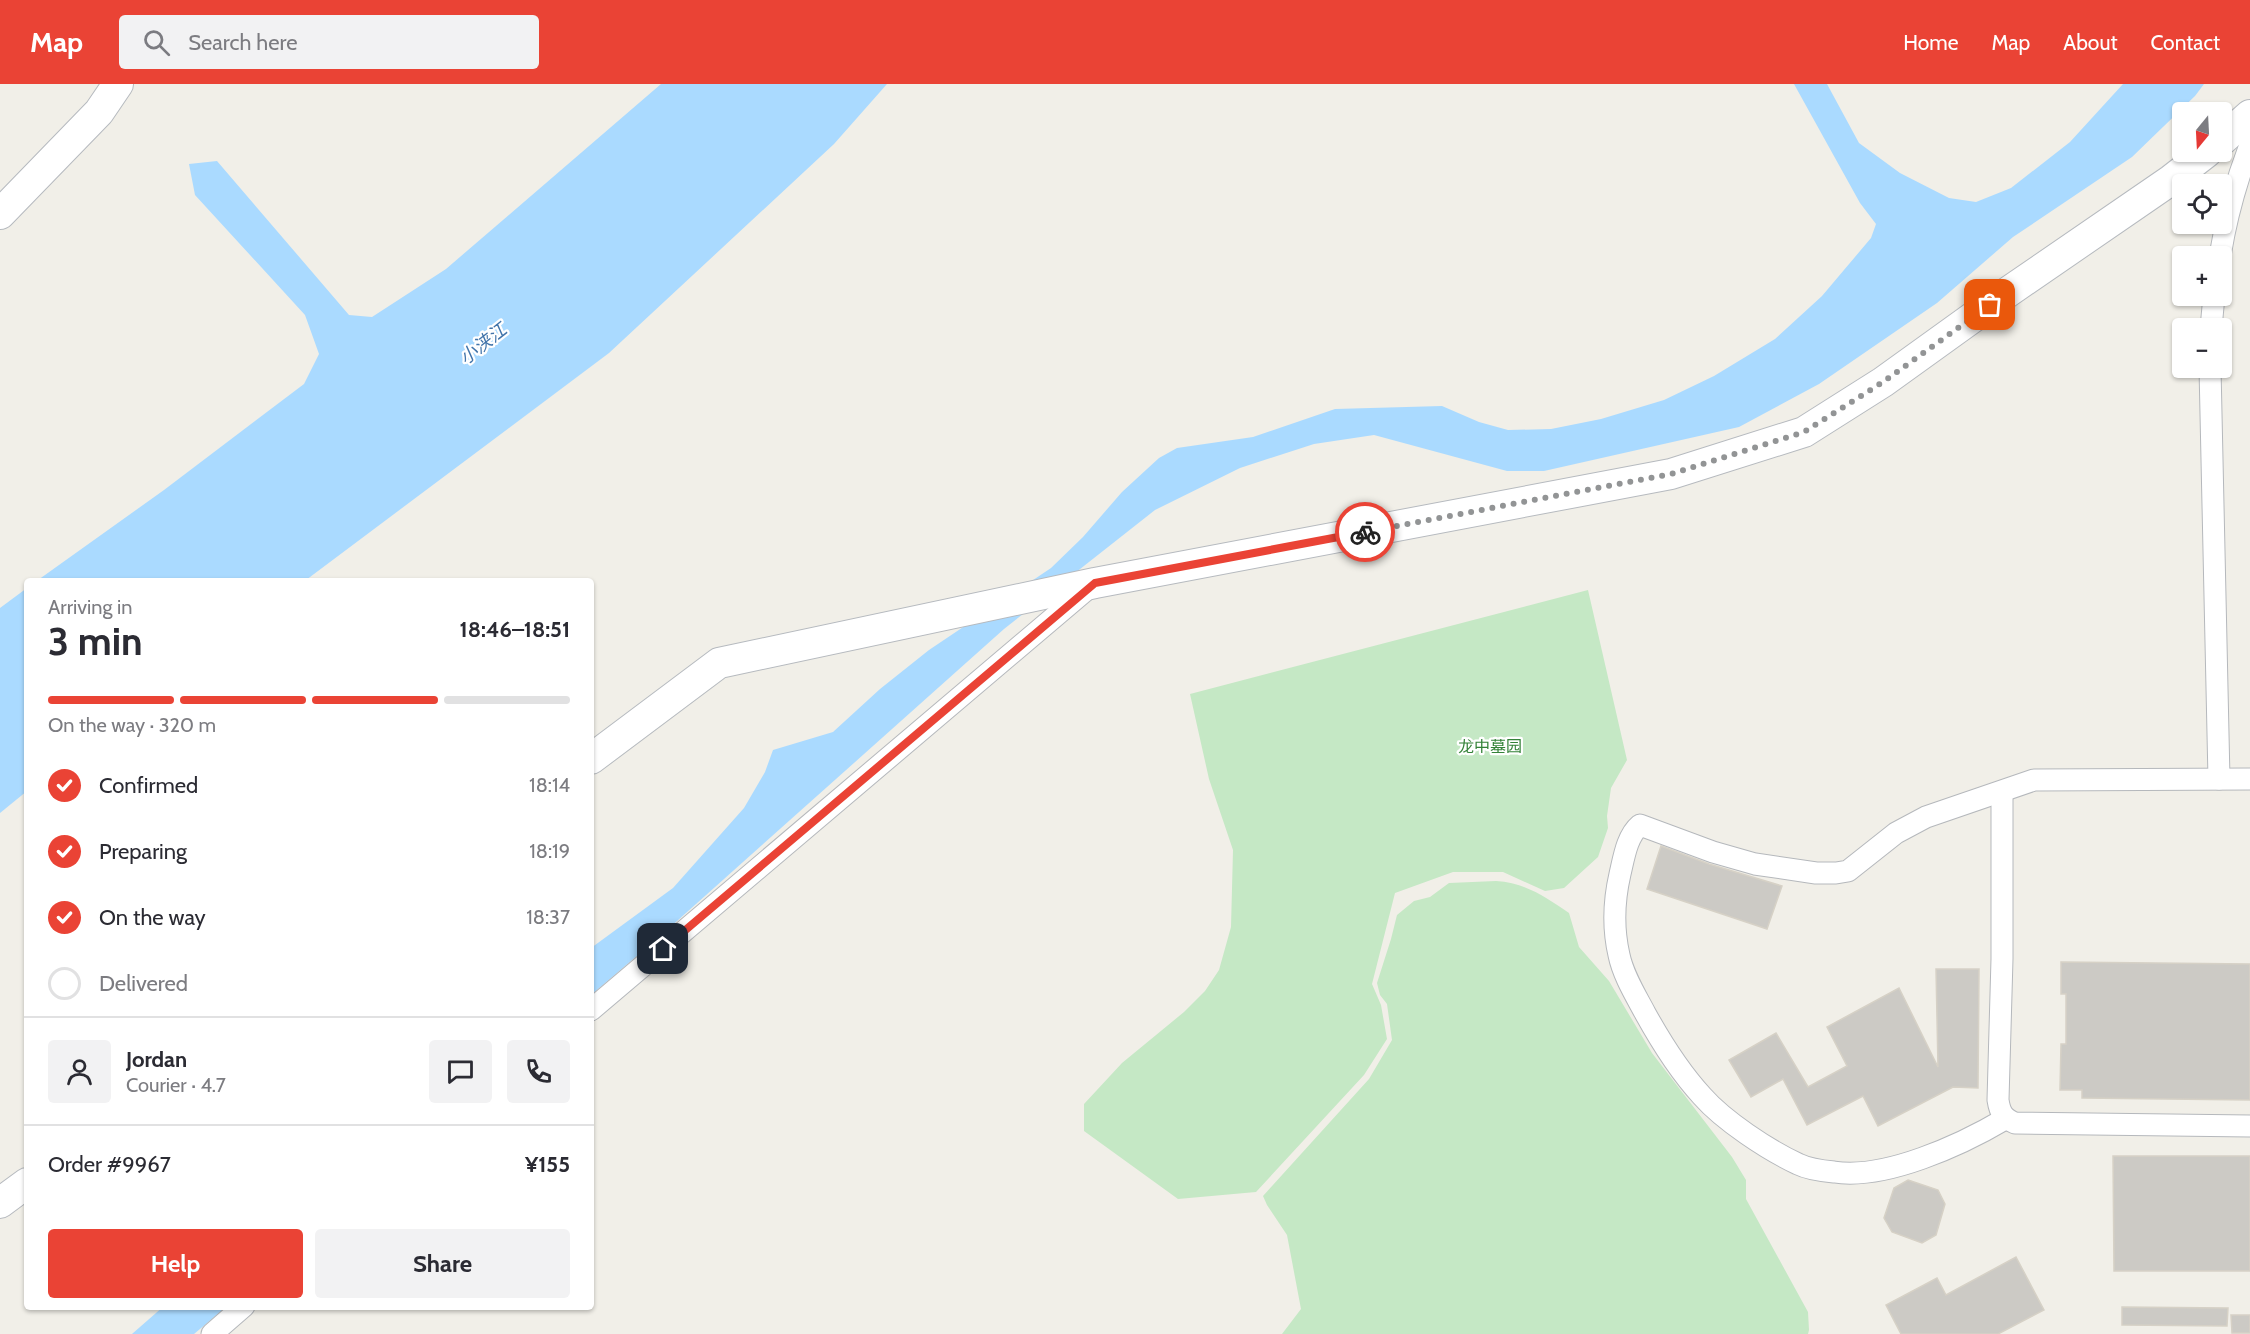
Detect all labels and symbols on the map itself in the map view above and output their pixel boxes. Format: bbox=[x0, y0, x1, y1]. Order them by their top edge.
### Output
north arrow bbox=[2172, 102, 2232, 162]
pin bbox=[1964, 279, 2015, 330]
water label: 小浃江 bbox=[455, 317, 513, 369]
courier bbox=[1335, 502, 1395, 562]
park label: 龙中墓园 bbox=[1458, 737, 1522, 756]
pin bbox=[637, 923, 688, 974]

